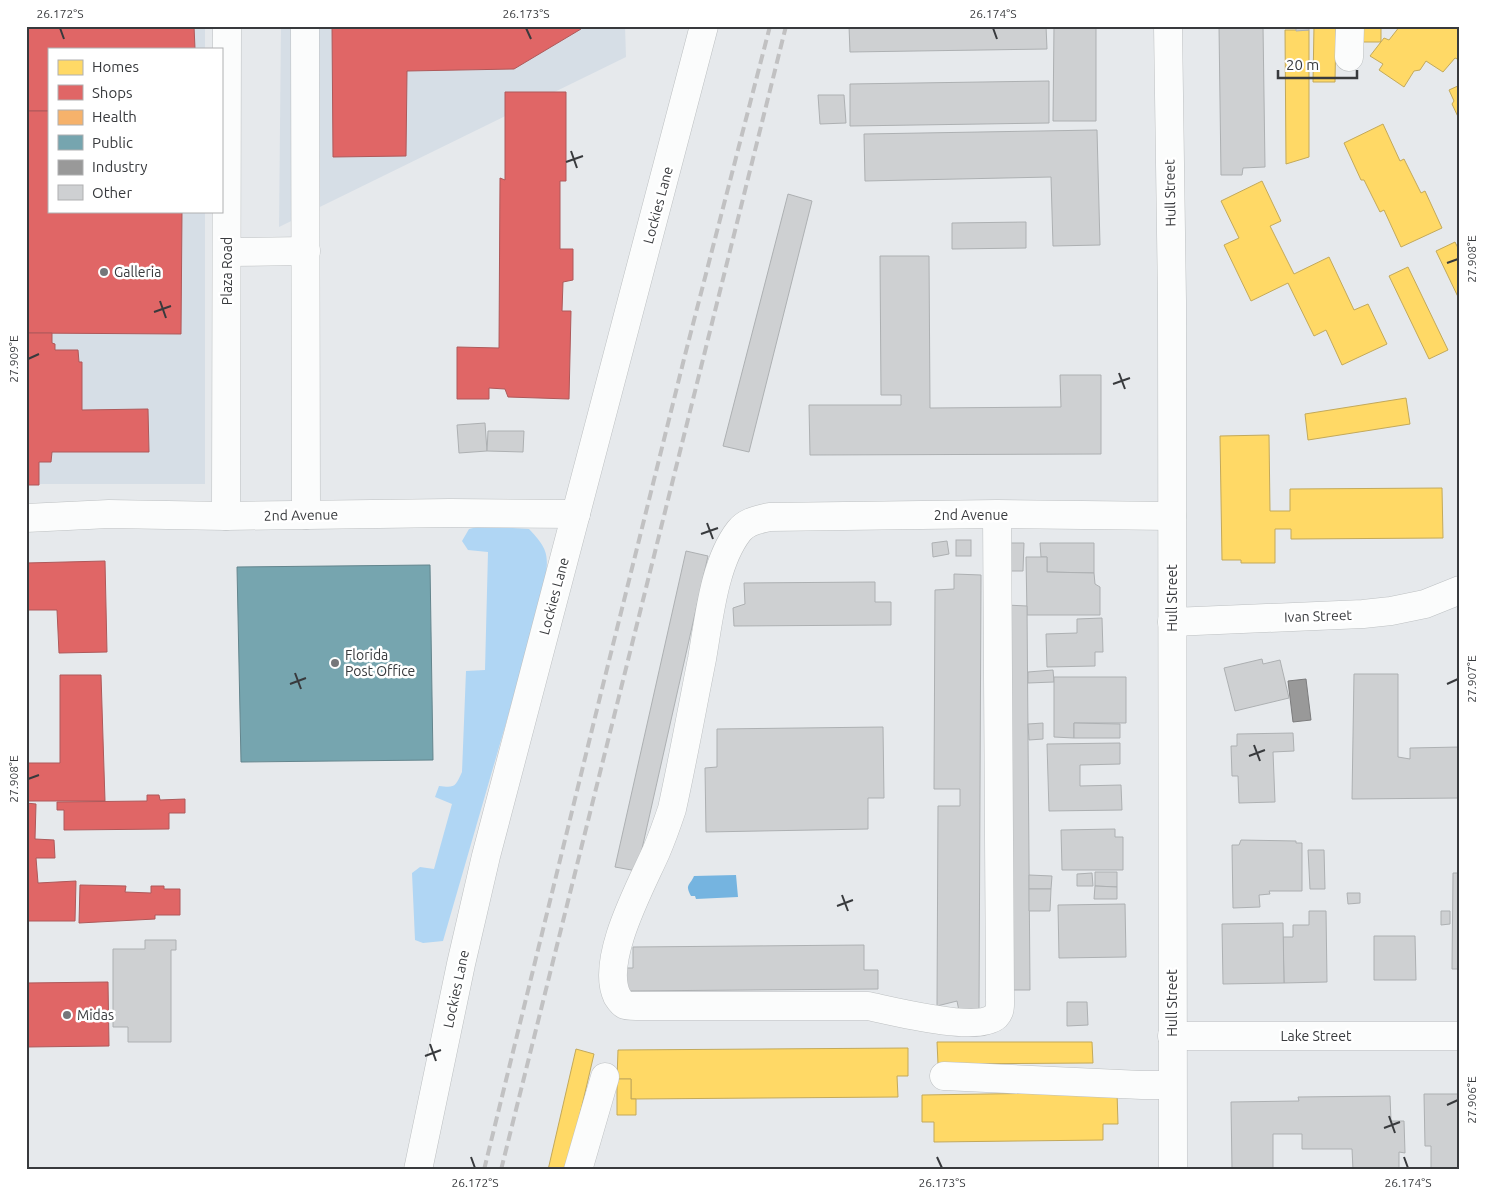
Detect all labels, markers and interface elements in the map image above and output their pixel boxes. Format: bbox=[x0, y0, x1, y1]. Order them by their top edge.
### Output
text: 26.172°S bbox=[37, 7, 83, 20]
text: 26.173°S bbox=[503, 7, 549, 20]
text: 26.174°S bbox=[970, 7, 1016, 20]
legend bbox=[48, 48, 222, 212]
scale bar bbox=[1278, 48, 1357, 80]
text: 20 m bbox=[1286, 56, 1319, 73]
text: Homes bbox=[92, 58, 139, 75]
text: Shops bbox=[92, 84, 133, 101]
text: Health bbox=[92, 108, 137, 125]
text: Public bbox=[92, 134, 133, 151]
text: Industry bbox=[92, 158, 147, 175]
street label: Hull Street bbox=[1161, 159, 1179, 227]
street label: Lockies Lane bbox=[640, 165, 676, 245]
text: Other bbox=[92, 184, 132, 201]
text: 27.908°E bbox=[1465, 235, 1478, 283]
street label: Plaza Road bbox=[219, 237, 235, 305]
place label: Galleria bbox=[114, 264, 161, 280]
marker: Galleria bbox=[98, 266, 110, 278]
text: 27.909°E bbox=[7, 335, 20, 383]
street label: 2nd Avenue bbox=[264, 506, 338, 524]
street label: 2nd Avenue bbox=[934, 507, 1008, 523]
street label: Lockies Lane bbox=[536, 556, 572, 636]
street label: Hull Street bbox=[1164, 564, 1180, 632]
street label: Ivan Street bbox=[1284, 607, 1353, 625]
place label: Florida Post Office bbox=[345, 647, 415, 679]
text: 27.907°E bbox=[1465, 655, 1478, 703]
marker: Florida Post Office bbox=[329, 657, 341, 669]
text: 27.908°E bbox=[7, 755, 20, 803]
street label: Lockies Lane bbox=[440, 949, 472, 1029]
street label: Hull Street bbox=[1164, 969, 1180, 1037]
place label: Midas bbox=[77, 1007, 114, 1023]
marker: Midas bbox=[61, 1009, 73, 1021]
street label: Lake Street bbox=[1280, 1028, 1352, 1044]
text: 27.906°E bbox=[1465, 1076, 1478, 1124]
text: 26.172°S bbox=[452, 1176, 498, 1189]
text: 26.173°S bbox=[919, 1176, 965, 1189]
text: 26.174°S bbox=[1385, 1176, 1431, 1189]

